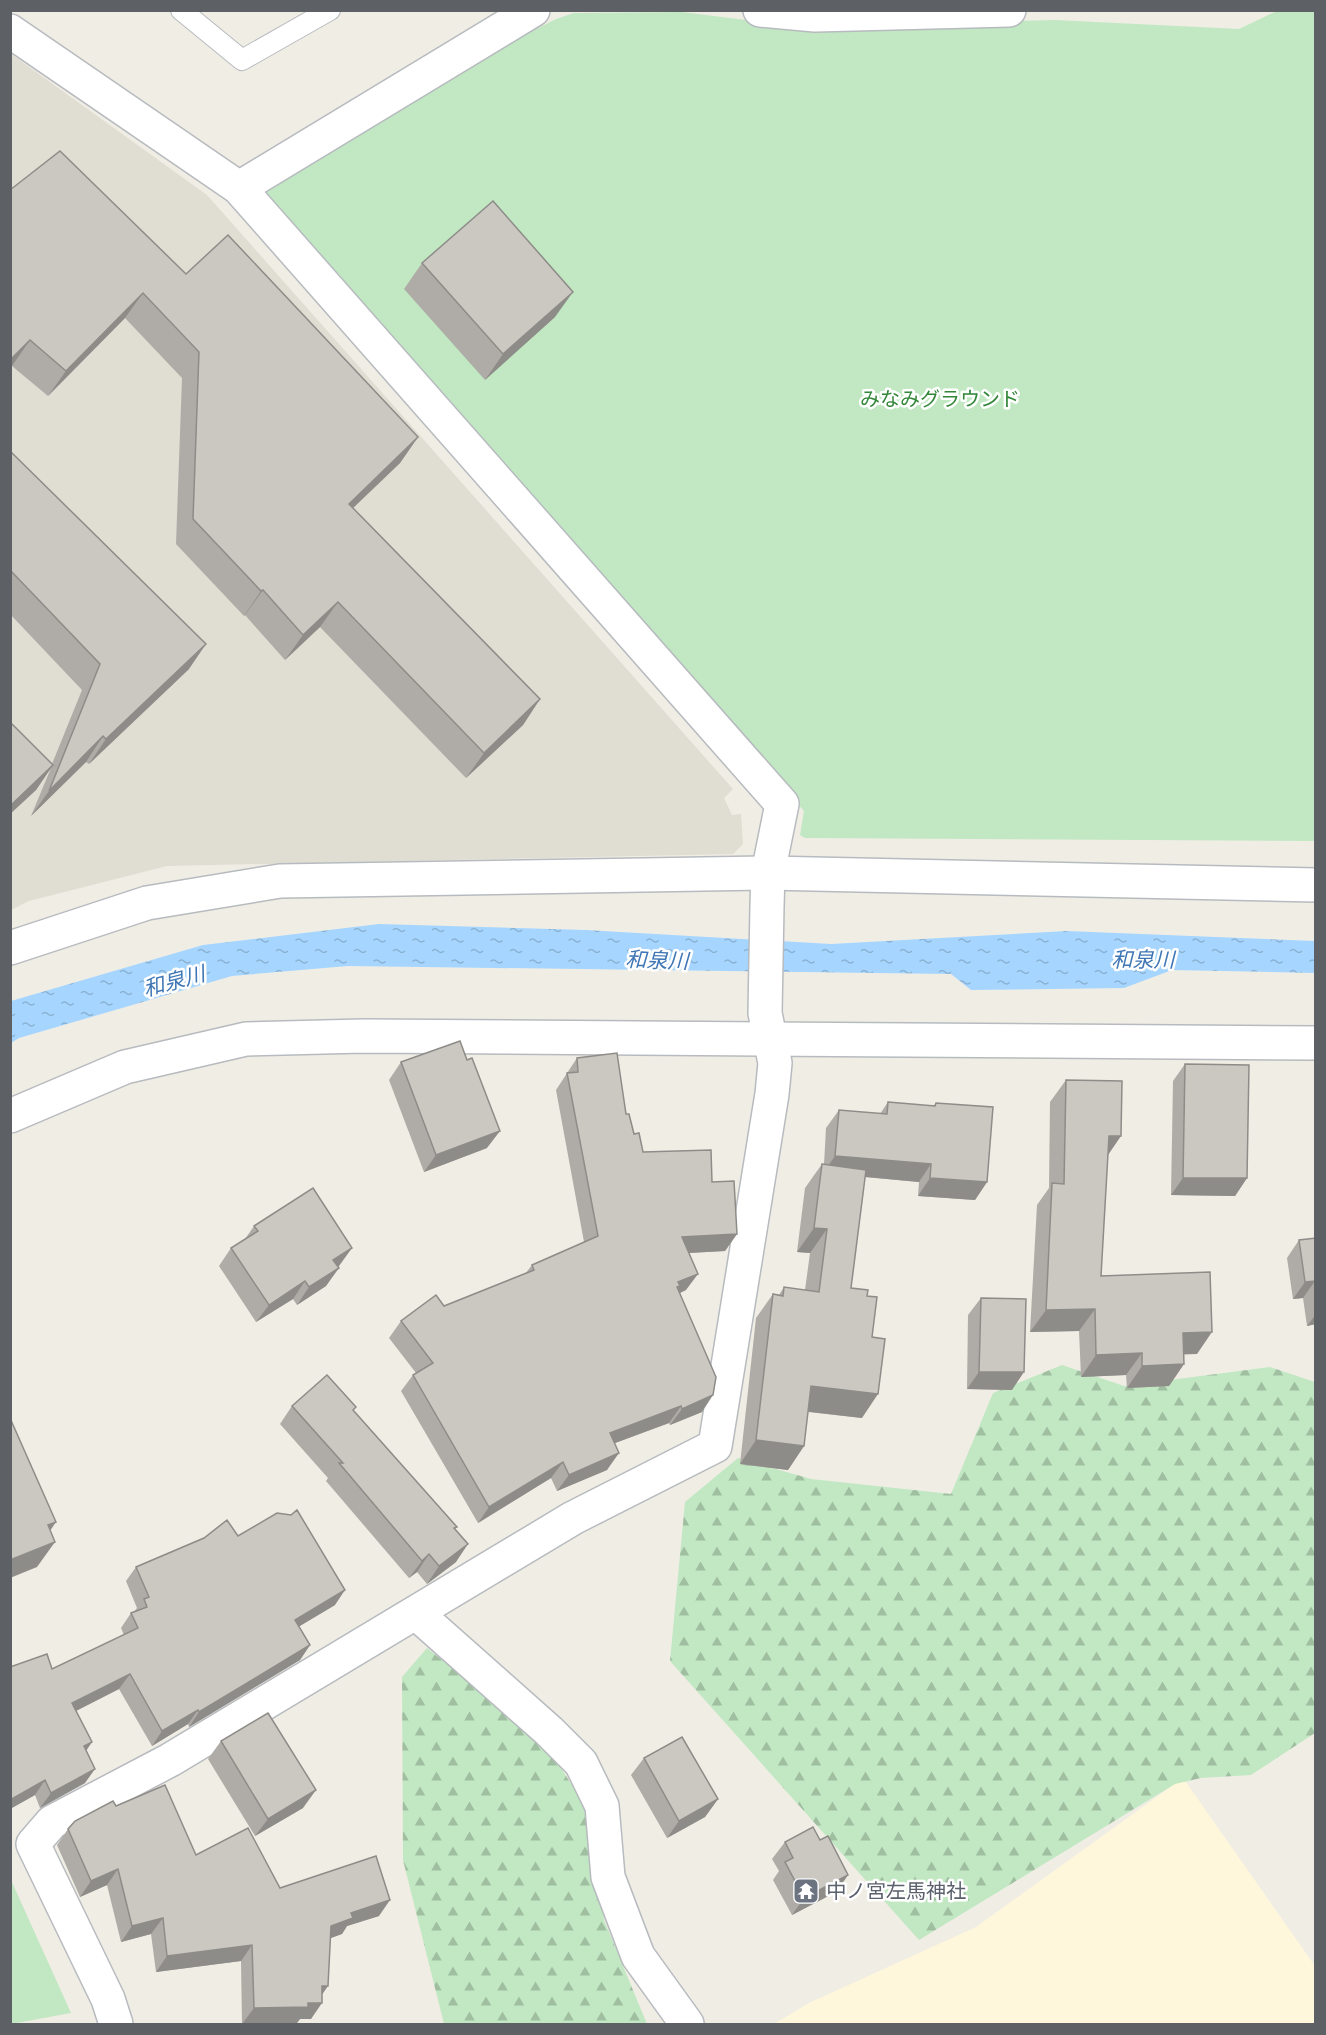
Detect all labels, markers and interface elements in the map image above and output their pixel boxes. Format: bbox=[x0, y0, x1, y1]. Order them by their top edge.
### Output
park label: みなみグラウンド bbox=[860, 386, 1020, 412]
water label: 和泉川 bbox=[625, 945, 691, 975]
water label: 和泉川 bbox=[1112, 946, 1176, 973]
water label: 和泉川 bbox=[140, 959, 210, 1002]
temple icon: 中ノ宮左馬神社 bbox=[791, 1876, 821, 1906]
place label: 中ノ宮左馬神社 bbox=[826, 1878, 966, 1904]

